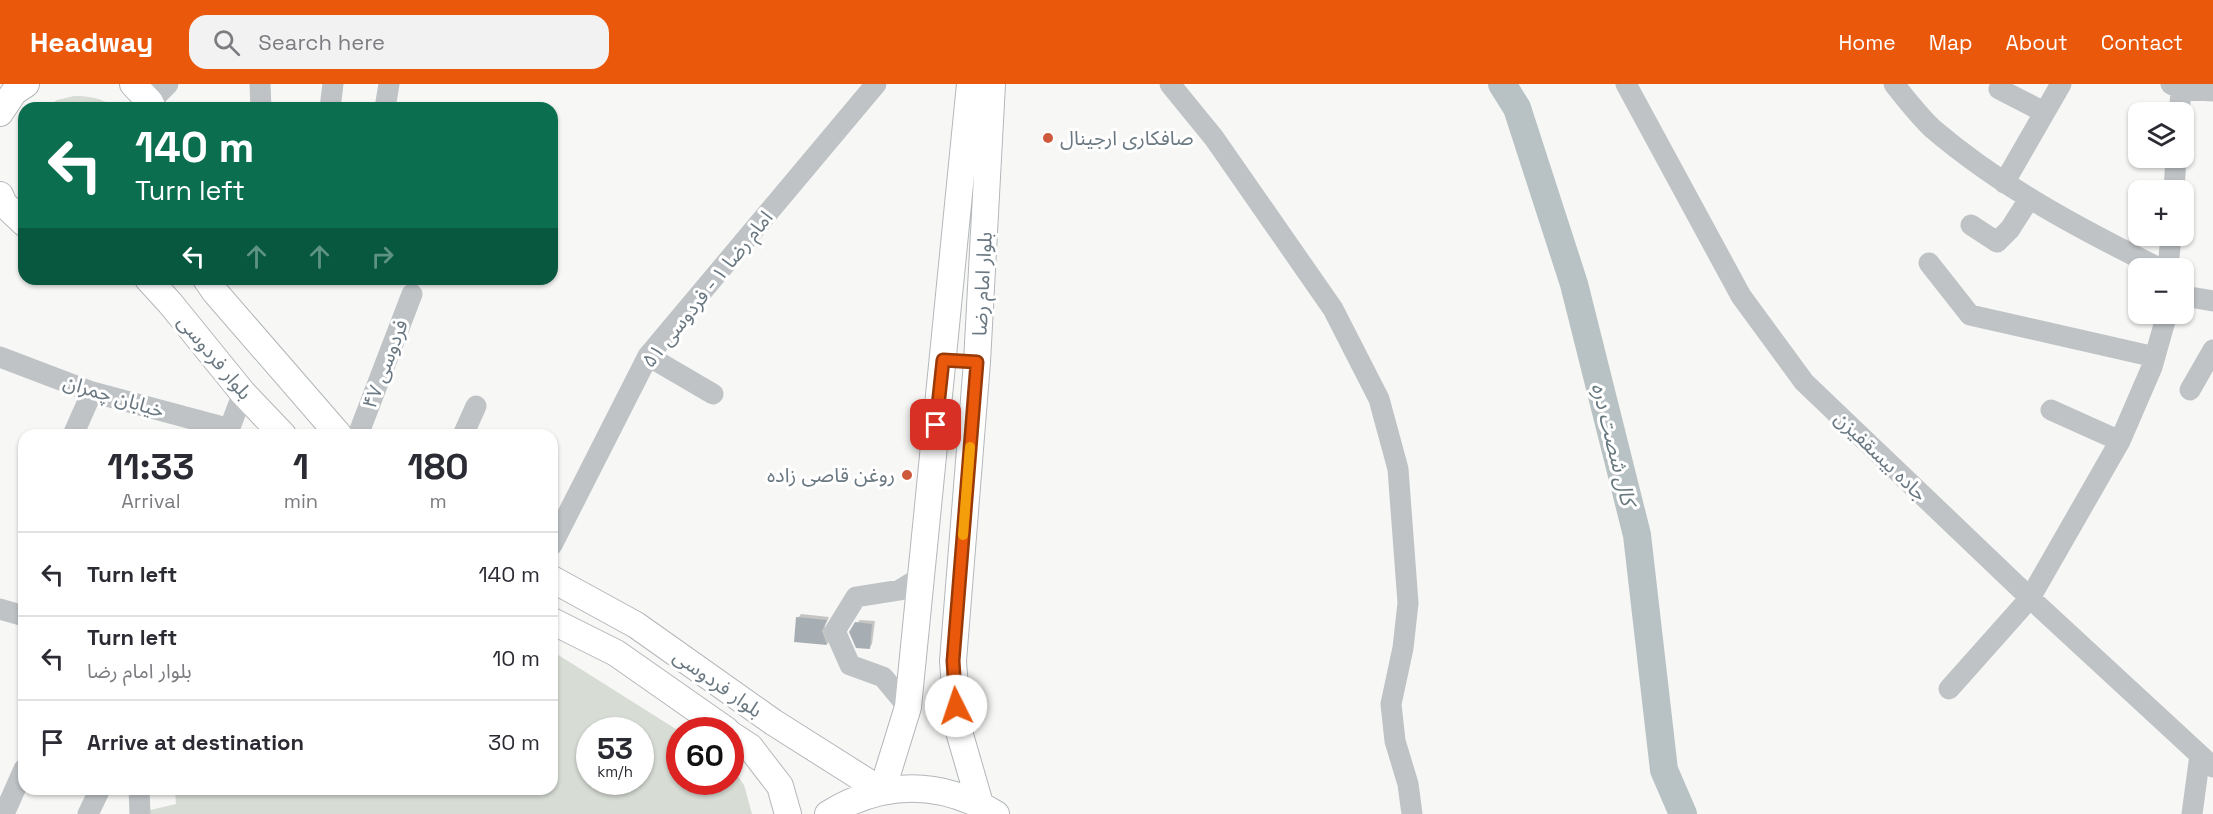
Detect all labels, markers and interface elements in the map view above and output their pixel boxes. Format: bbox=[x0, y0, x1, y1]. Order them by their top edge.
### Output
search box bbox=[189, 15, 609, 69]
text: Headway bbox=[30, 24, 153, 60]
icon: search bbox=[210, 26, 243, 59]
text: Search here bbox=[258, 28, 385, 56]
text: Home bbox=[1838, 29, 1896, 56]
text: Map bbox=[1929, 29, 1973, 56]
text: About bbox=[2006, 29, 2068, 56]
text: Contact bbox=[2101, 29, 2183, 56]
map controls bbox=[2128, 102, 2194, 324]
button: layers bbox=[2128, 102, 2194, 168]
text: 140 m bbox=[135, 121, 254, 174]
place label: صافکاری ارجینال bbox=[1060, 125, 1194, 151]
icon: left bbox=[36, 126, 114, 204]
marker: صافکاری ارجینال bbox=[1041, 131, 1055, 145]
text: Turn left bbox=[135, 173, 245, 208]
button: + bbox=[2128, 180, 2194, 246]
street label: امام رضا ۱ - فردوسی ۵۱ bbox=[636, 205, 780, 374]
street label: بلوار امام رضا bbox=[966, 231, 1000, 337]
icon: left bbox=[177, 240, 210, 273]
icon: ahead bbox=[240, 240, 273, 273]
icon: ahead bbox=[303, 240, 336, 273]
icon: right bbox=[366, 240, 399, 273]
button: − bbox=[2128, 258, 2194, 324]
street label: بلوار فردوسی bbox=[172, 309, 258, 405]
street label: فردوسی ۴۷ bbox=[356, 316, 414, 412]
street label: خیابان چمران bbox=[60, 368, 168, 424]
water label: کال شصت دره bbox=[1586, 380, 1643, 512]
pin bbox=[910, 399, 961, 450]
street label: جاده بیسقفیزن bbox=[1829, 405, 1933, 507]
icon: arrive bbox=[919, 408, 952, 441]
text: 11:33 bbox=[107, 444, 194, 490]
text: 1 bbox=[293, 444, 309, 490]
text: 180 bbox=[407, 444, 469, 490]
place label: روغن قاصی زاده bbox=[767, 462, 895, 488]
marker: روغن قاصی زاده bbox=[900, 468, 914, 482]
text: Arrival bbox=[121, 488, 181, 514]
text: min bbox=[284, 488, 318, 514]
text: m bbox=[429, 488, 447, 514]
icon: left bbox=[36, 558, 69, 591]
text: Turn left bbox=[87, 560, 177, 588]
text: 140 m bbox=[478, 560, 540, 588]
text: Turn left bbox=[87, 623, 177, 651]
icon: left bbox=[36, 642, 69, 675]
street label: بلوار فردوسی bbox=[668, 643, 768, 723]
text: 10 m bbox=[492, 644, 540, 672]
text: بلوار امام رضا bbox=[87, 658, 192, 684]
position arrow bbox=[924, 674, 988, 738]
speed limit sign: 60 bbox=[666, 717, 744, 795]
icon: arrive bbox=[36, 726, 69, 759]
text: Arrive at destination bbox=[87, 728, 304, 756]
text: 30 m bbox=[488, 728, 540, 756]
text: 53 bbox=[597, 729, 633, 768]
text: km/h bbox=[597, 762, 633, 781]

